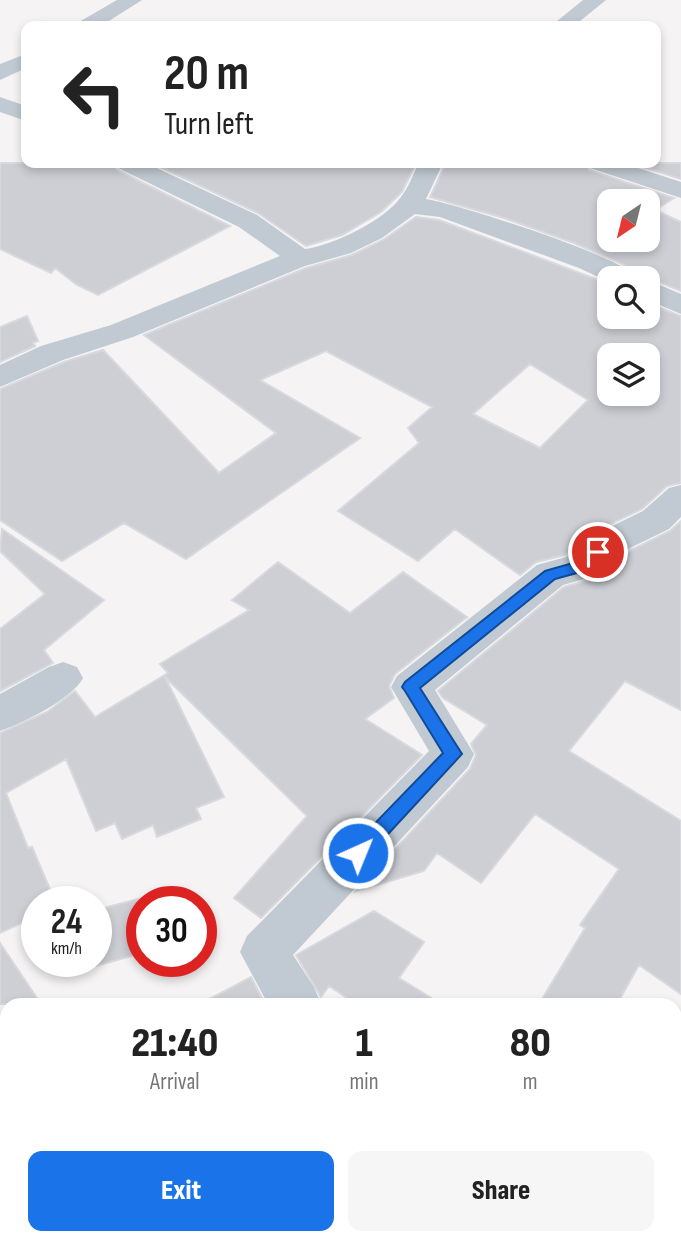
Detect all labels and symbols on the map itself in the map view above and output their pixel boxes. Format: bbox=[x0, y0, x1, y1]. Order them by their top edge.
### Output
north arrow bbox=[597, 189, 660, 252]
pin bbox=[568, 522, 628, 582]
position arrow bbox=[321, 816, 395, 890]
speed limit sign: 30 bbox=[126, 886, 217, 977]

